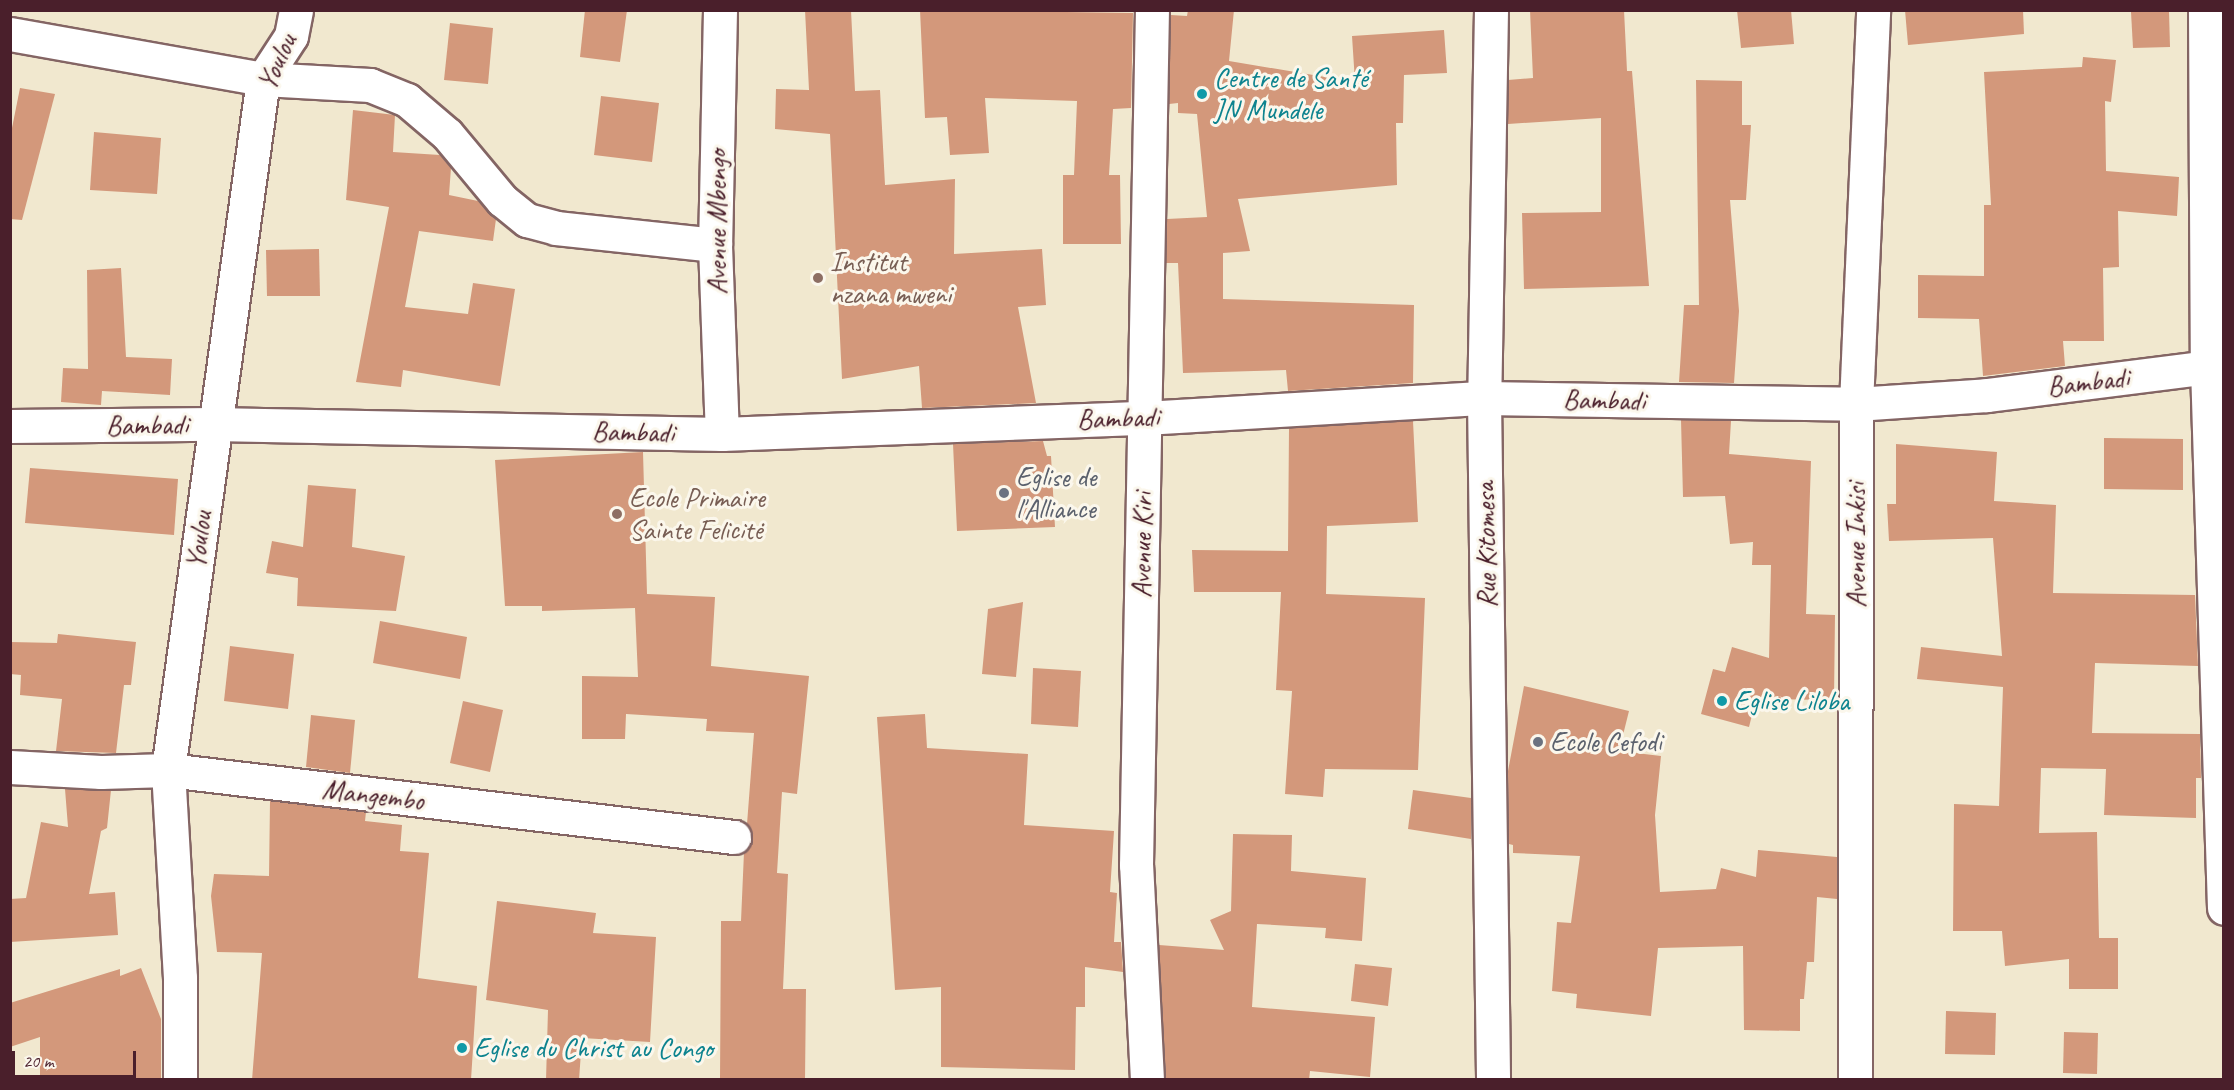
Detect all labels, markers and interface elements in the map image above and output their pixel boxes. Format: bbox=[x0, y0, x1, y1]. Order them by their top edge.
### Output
street label: Youlou bbox=[250, 29, 304, 95]
place label: Centre de Santé JN Mundele bbox=[1214, 61, 1368, 127]
marker: Centre de Santé JN Mundele bbox=[1195, 87, 1209, 101]
street label: Avenue Mbengo bbox=[700, 149, 734, 295]
place label: Institut nzana mweni bbox=[830, 245, 951, 311]
marker: Institut nzana mweni bbox=[811, 271, 825, 285]
street label: Bambadi bbox=[2045, 360, 2131, 404]
street label: Bambadi bbox=[1563, 382, 1645, 418]
street label: Bambadi bbox=[1076, 400, 1160, 436]
street label: Bambadi bbox=[106, 407, 188, 443]
street label: Bambadi bbox=[592, 414, 674, 450]
place label: Eglise de l'Alliance bbox=[1016, 460, 1096, 526]
place label: Ecole Primaire Sainte Felicitė bbox=[629, 481, 765, 547]
street label: Rue Kitomesa bbox=[1468, 481, 1504, 609]
street label: Avenue Inkisi bbox=[1839, 483, 1873, 607]
marker: Eglise de l'Alliance bbox=[997, 486, 1011, 500]
street label: Avenue Kiri bbox=[1124, 492, 1160, 598]
marker: Ecole Primaire Sainte Felicitė bbox=[610, 507, 624, 521]
street label: Youlou bbox=[179, 509, 219, 571]
place label: Eglise Liloba bbox=[1734, 684, 1850, 718]
marker: Eglise Liloba bbox=[1715, 694, 1729, 708]
place label: Ecole Cefodi bbox=[1550, 725, 1662, 759]
marker: Ecole Cefodi bbox=[1531, 735, 1545, 749]
street label: Mangembo bbox=[320, 772, 426, 818]
place label: Eglise du Christ au Congo bbox=[474, 1031, 714, 1065]
scale bar bbox=[15, 1039, 140, 1077]
marker: Eglise du Christ au Congo bbox=[455, 1041, 469, 1055]
text: 20 m bbox=[23, 1050, 54, 1072]

